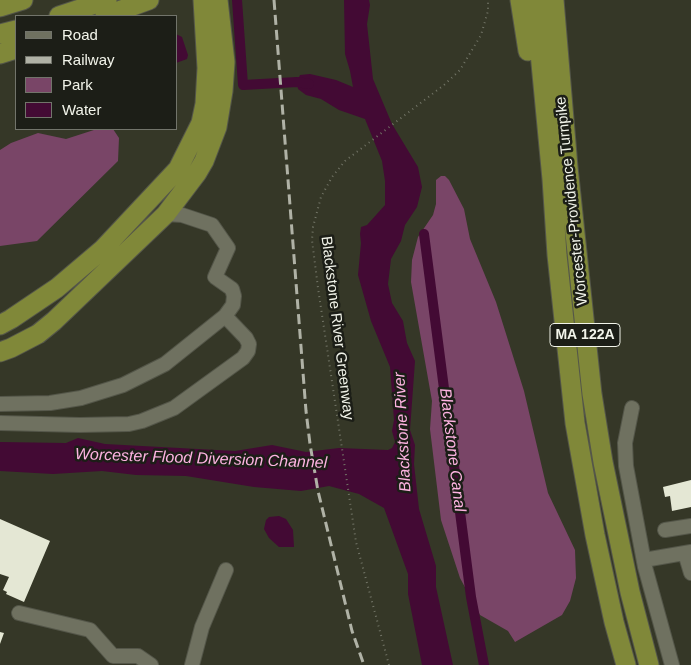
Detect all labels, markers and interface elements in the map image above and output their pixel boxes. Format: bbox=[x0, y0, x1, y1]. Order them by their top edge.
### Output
legend bbox=[15, 15, 178, 130]
text: Road bbox=[62, 26, 98, 43]
text: Railway bbox=[62, 51, 115, 68]
text: Park bbox=[62, 76, 93, 93]
street label: Worcester-Providence Turnpike bbox=[552, 96, 592, 306]
text: Water bbox=[62, 101, 101, 118]
street label: Blackstone River Greenway bbox=[317, 235, 357, 421]
road number: MA 122A bbox=[550, 324, 620, 346]
water label: Blackstone River bbox=[390, 372, 416, 492]
water label: Blackstone Canal bbox=[435, 387, 469, 513]
water label: Worcester Flood Diversion Channel bbox=[74, 445, 328, 473]

